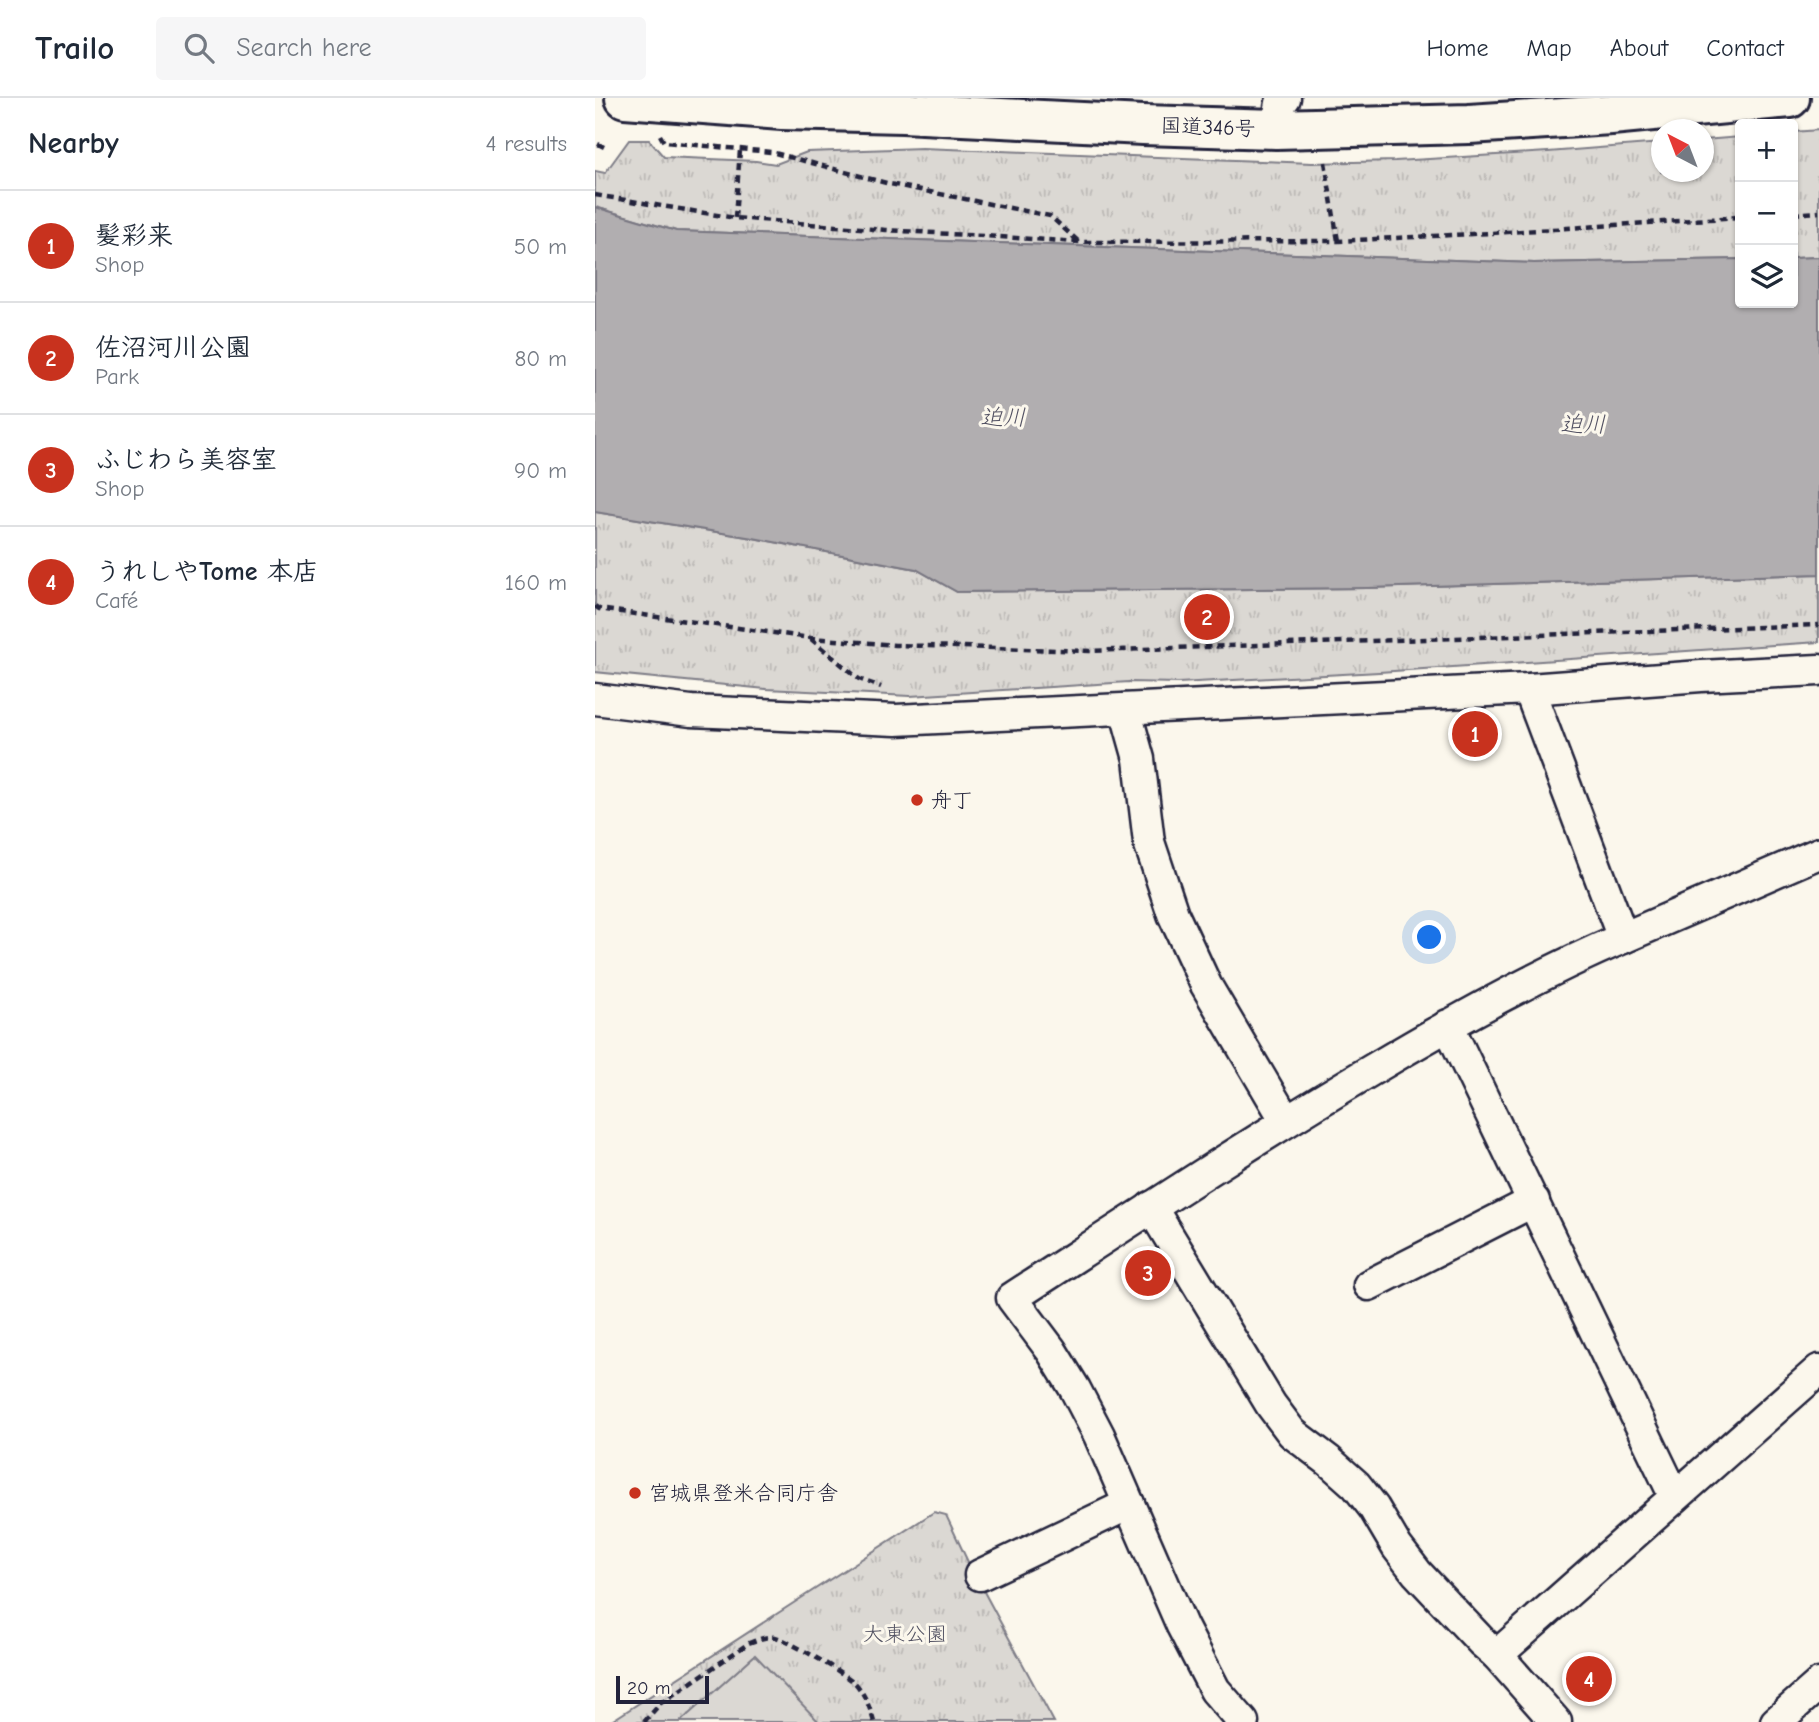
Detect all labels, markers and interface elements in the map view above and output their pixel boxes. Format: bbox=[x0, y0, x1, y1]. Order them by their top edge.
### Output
search box bbox=[156, 17, 646, 80]
text: Trailo bbox=[35, 29, 114, 67]
icon: search bbox=[180, 29, 218, 67]
text: Search here bbox=[236, 33, 372, 63]
text: Home bbox=[1427, 34, 1488, 62]
text: Map bbox=[1526, 34, 1572, 62]
text: About bbox=[1610, 34, 1668, 62]
text: Contact bbox=[1706, 34, 1784, 62]
street label: 国道346号 bbox=[1160, 113, 1256, 141]
north arrow bbox=[1651, 119, 1714, 182]
map controls bbox=[1735, 119, 1798, 308]
button: + bbox=[1735, 119, 1798, 182]
text: Nearby bbox=[28, 126, 119, 161]
text: 4 results bbox=[485, 130, 567, 157]
button: − bbox=[1735, 182, 1798, 245]
text: 髪彩来 bbox=[95, 221, 173, 251]
text: 1 bbox=[46, 233, 56, 260]
text: 50 m bbox=[514, 233, 567, 260]
button: layers bbox=[1735, 245, 1798, 308]
text: Shop bbox=[95, 251, 144, 278]
text: 佐沼河川公園 bbox=[95, 333, 251, 363]
text: 2 bbox=[45, 345, 57, 372]
text: 80 m bbox=[514, 345, 567, 372]
text: Park bbox=[95, 363, 139, 390]
water label: 迫川 bbox=[980, 404, 1026, 431]
water label: 迫川 bbox=[1560, 411, 1606, 438]
text: ふじわら美容室 bbox=[95, 445, 277, 475]
text: 3 bbox=[45, 457, 57, 484]
text: 90 m bbox=[514, 457, 567, 484]
text: Shop bbox=[95, 475, 144, 502]
text: うれしやTome 本店 bbox=[95, 557, 319, 587]
text: 4 bbox=[46, 569, 56, 596]
text: 160 m bbox=[505, 569, 567, 596]
text: Café bbox=[95, 587, 138, 614]
pin: 2 bbox=[1184, 591, 1230, 643]
pin: 1 bbox=[1452, 708, 1498, 760]
place label: 舟丁 bbox=[931, 788, 973, 812]
marker: 舟丁 bbox=[909, 792, 925, 808]
your location bbox=[1412, 920, 1446, 954]
pin: 3 bbox=[1125, 1247, 1171, 1299]
place label: 宮城県登米合同庁舎 bbox=[649, 1481, 838, 1505]
marker: 宮城県登米合同庁舎 bbox=[627, 1485, 643, 1501]
park label: 大東公園 bbox=[863, 1622, 947, 1646]
pin: 4 bbox=[1566, 1653, 1612, 1705]
scale bar bbox=[616, 1673, 709, 1705]
text: 20 m bbox=[627, 1677, 671, 1699]

